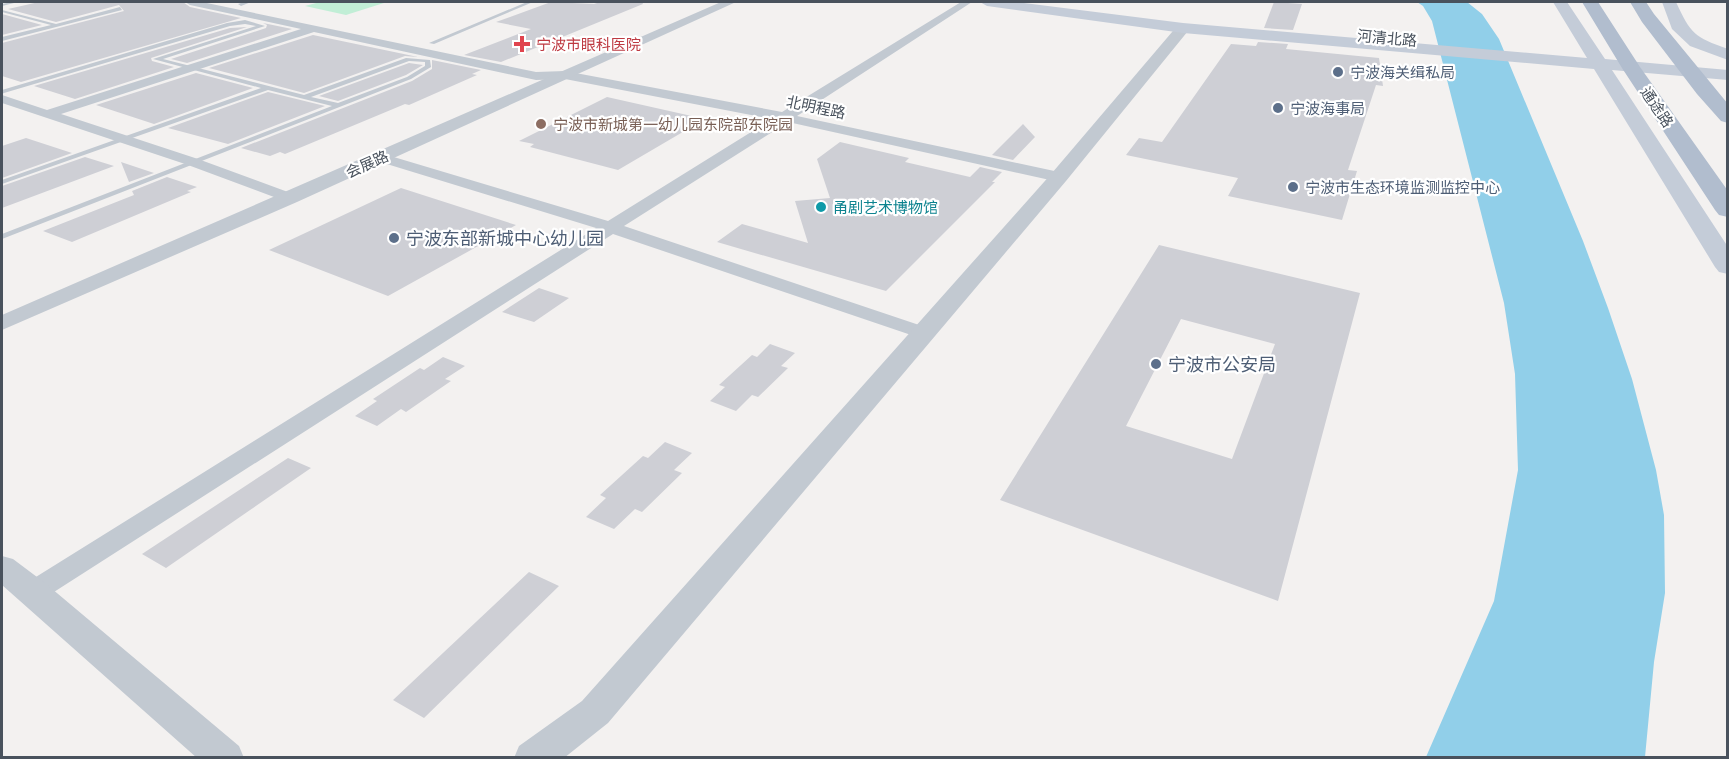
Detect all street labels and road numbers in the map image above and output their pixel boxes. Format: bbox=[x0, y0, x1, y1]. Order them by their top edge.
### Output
street label: 河清北路 bbox=[1356, 27, 1418, 49]
street label: 通途路 bbox=[1637, 84, 1677, 130]
street label: 北明程路 bbox=[785, 92, 847, 122]
street label: 会展路 bbox=[343, 147, 391, 181]

